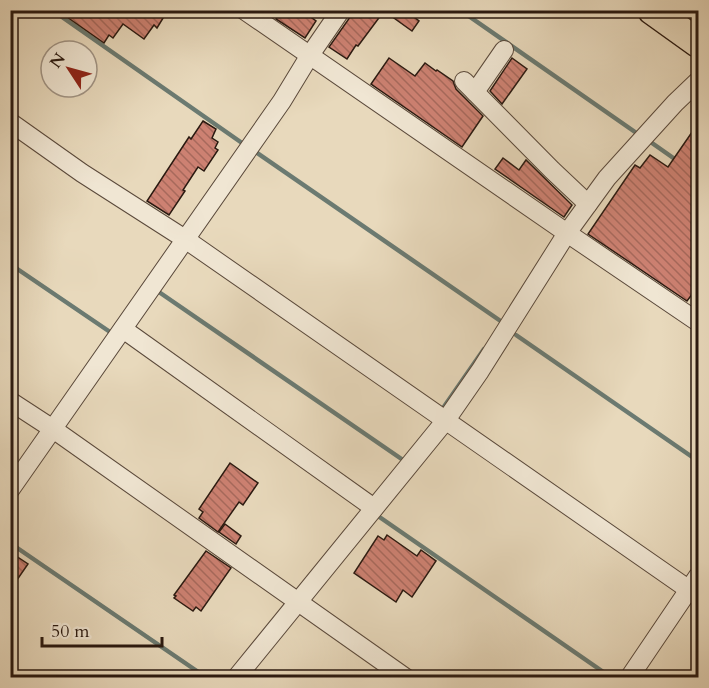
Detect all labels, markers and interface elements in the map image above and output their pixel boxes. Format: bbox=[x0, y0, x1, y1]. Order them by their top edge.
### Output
north arrow bbox=[39, 39, 99, 99]
text: N bbox=[45, 49, 71, 73]
scale bar bbox=[42, 610, 162, 648]
text: 50 m bbox=[51, 619, 90, 644]

